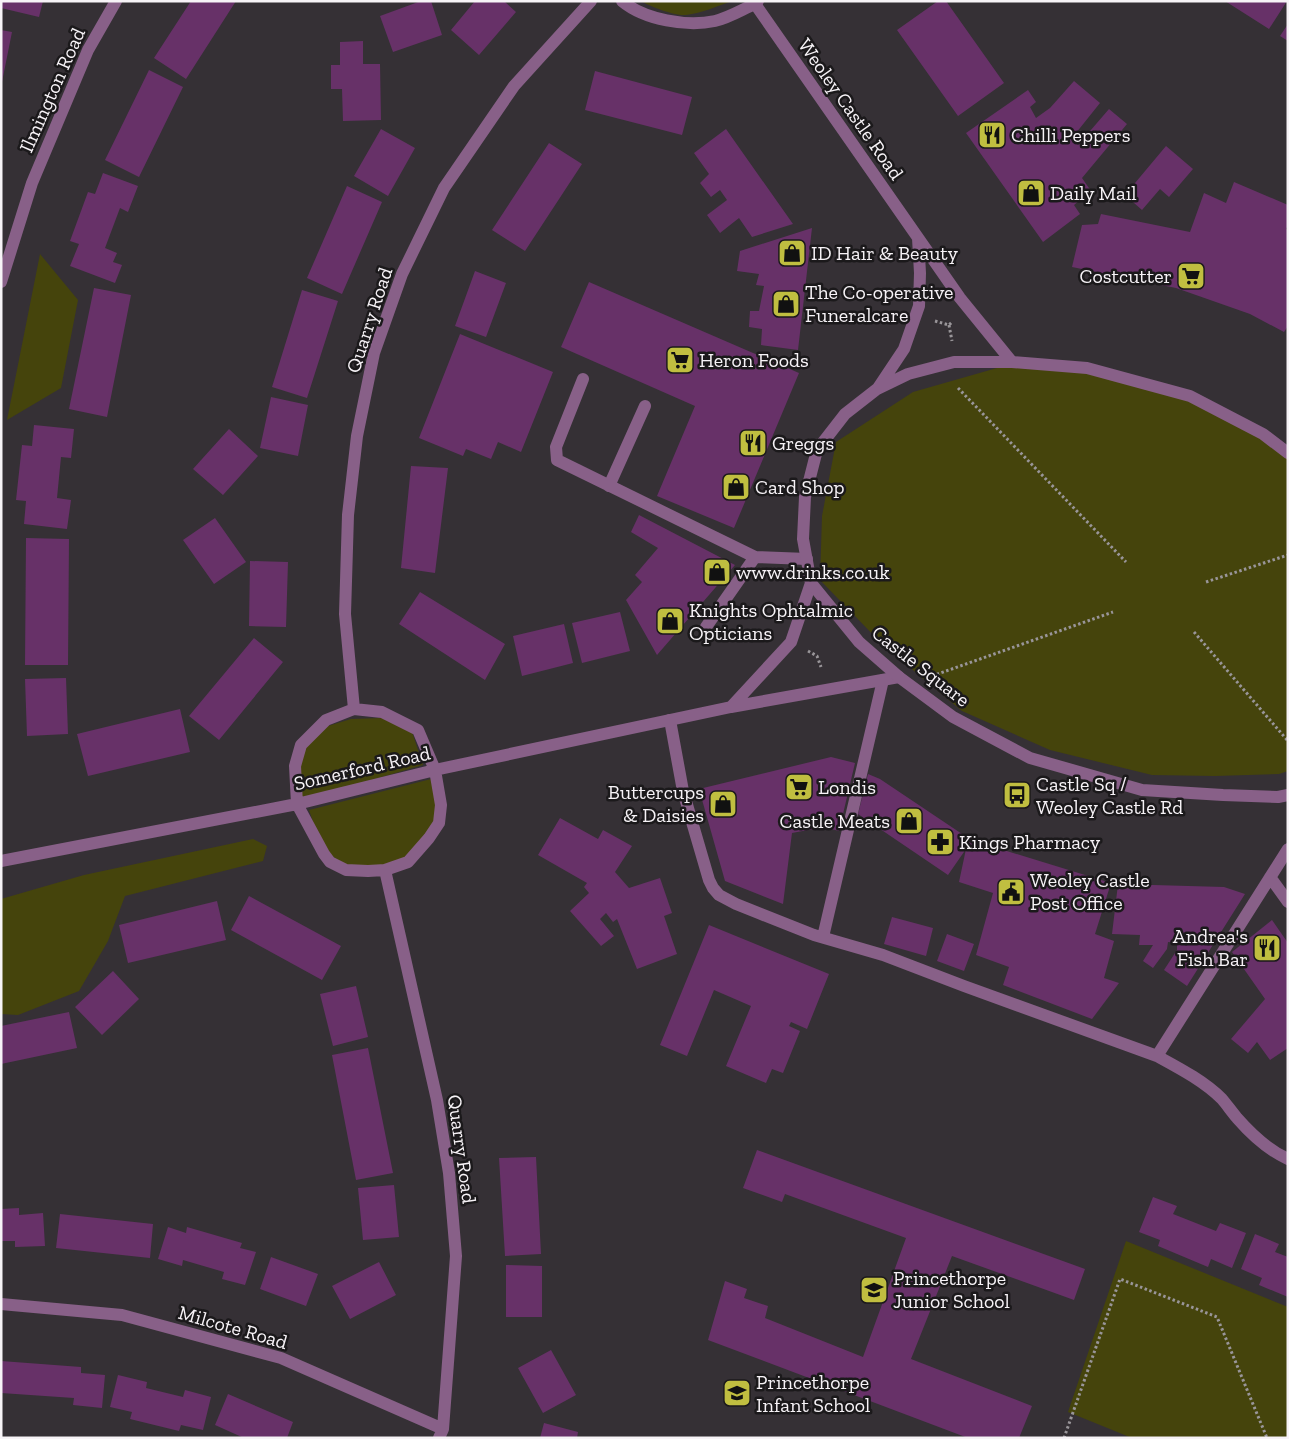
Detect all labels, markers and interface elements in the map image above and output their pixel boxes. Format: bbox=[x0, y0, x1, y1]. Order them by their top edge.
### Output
street label: Ilmington Road bbox=[14, 24, 90, 156]
street label: Weoley Castle Road bbox=[793, 34, 909, 184]
restaurant icon: Chilli Peppers bbox=[977, 120, 1007, 150]
place label: Chilli Peppers bbox=[1011, 123, 1131, 147]
shop icon: Daily Mail bbox=[1016, 178, 1046, 208]
place label: Daily Mail bbox=[1050, 181, 1137, 205]
shop icon: ID Hair & Beauty bbox=[777, 238, 807, 268]
place label: ID Hair & Beauty bbox=[811, 241, 959, 265]
supermarket icon: Costcutter bbox=[1176, 261, 1206, 291]
street label: Quarry Road bbox=[341, 264, 397, 376]
place label: Costcutter bbox=[1080, 264, 1172, 288]
place label: The Co-operative Funeralcare bbox=[805, 280, 953, 327]
shop icon: The Co-operative Funeralcare bbox=[771, 289, 801, 319]
supermarket icon: Heron Foods bbox=[665, 345, 695, 375]
place label: Heron Foods bbox=[699, 348, 809, 372]
restaurant icon: Greggs bbox=[738, 428, 768, 458]
place label: Greggs bbox=[772, 431, 834, 455]
shop icon: Card Shop bbox=[721, 472, 751, 502]
place label: Card Shop bbox=[755, 475, 845, 499]
shop icon: www.drinks.co.uk bbox=[702, 557, 732, 587]
place label: www.drinks.co.uk bbox=[736, 560, 890, 584]
place label: Knights Ophtalmic Opticians bbox=[689, 598, 853, 645]
shop icon: Knights Ophtalmic Opticians bbox=[655, 606, 685, 636]
street label: Castle Square bbox=[867, 620, 975, 712]
street label: Somerford Road bbox=[291, 741, 433, 795]
supermarket icon: Londis bbox=[784, 772, 814, 802]
place label: Castle Sq / Weoley Castle Rd bbox=[1036, 772, 1183, 819]
place label: Londis bbox=[818, 775, 876, 799]
place label: Buttercups & Daisies bbox=[608, 780, 704, 827]
bus stop icon: Castle Sq / Weoley Castle Rd bbox=[1002, 780, 1032, 810]
shop icon: Buttercups & Daisies bbox=[708, 789, 738, 819]
shop icon: Castle Meats bbox=[894, 806, 924, 836]
place label: Castle Meats bbox=[780, 809, 890, 833]
pharmacy icon: Kings Pharmacy bbox=[925, 827, 955, 857]
place label: Kings Pharmacy bbox=[959, 830, 1101, 854]
place label: Weoley Castle Post Office bbox=[1030, 868, 1150, 915]
public building icon: Weoley Castle Post Office bbox=[996, 877, 1026, 907]
place label: Andrea's Fish Bar bbox=[1173, 924, 1248, 971]
restaurant icon: Andrea's Fish Bar bbox=[1252, 933, 1282, 963]
street label: Quarry Road bbox=[442, 1093, 482, 1205]
place label: Princethorpe Junior School bbox=[893, 1266, 1010, 1313]
school or university icon: Princethorpe Junior School bbox=[859, 1275, 889, 1305]
street label: Milcote Road bbox=[176, 1300, 290, 1354]
place label: Princethorpe Infant School bbox=[756, 1370, 870, 1417]
school or university icon: Princethorpe Infant School bbox=[722, 1378, 752, 1408]

